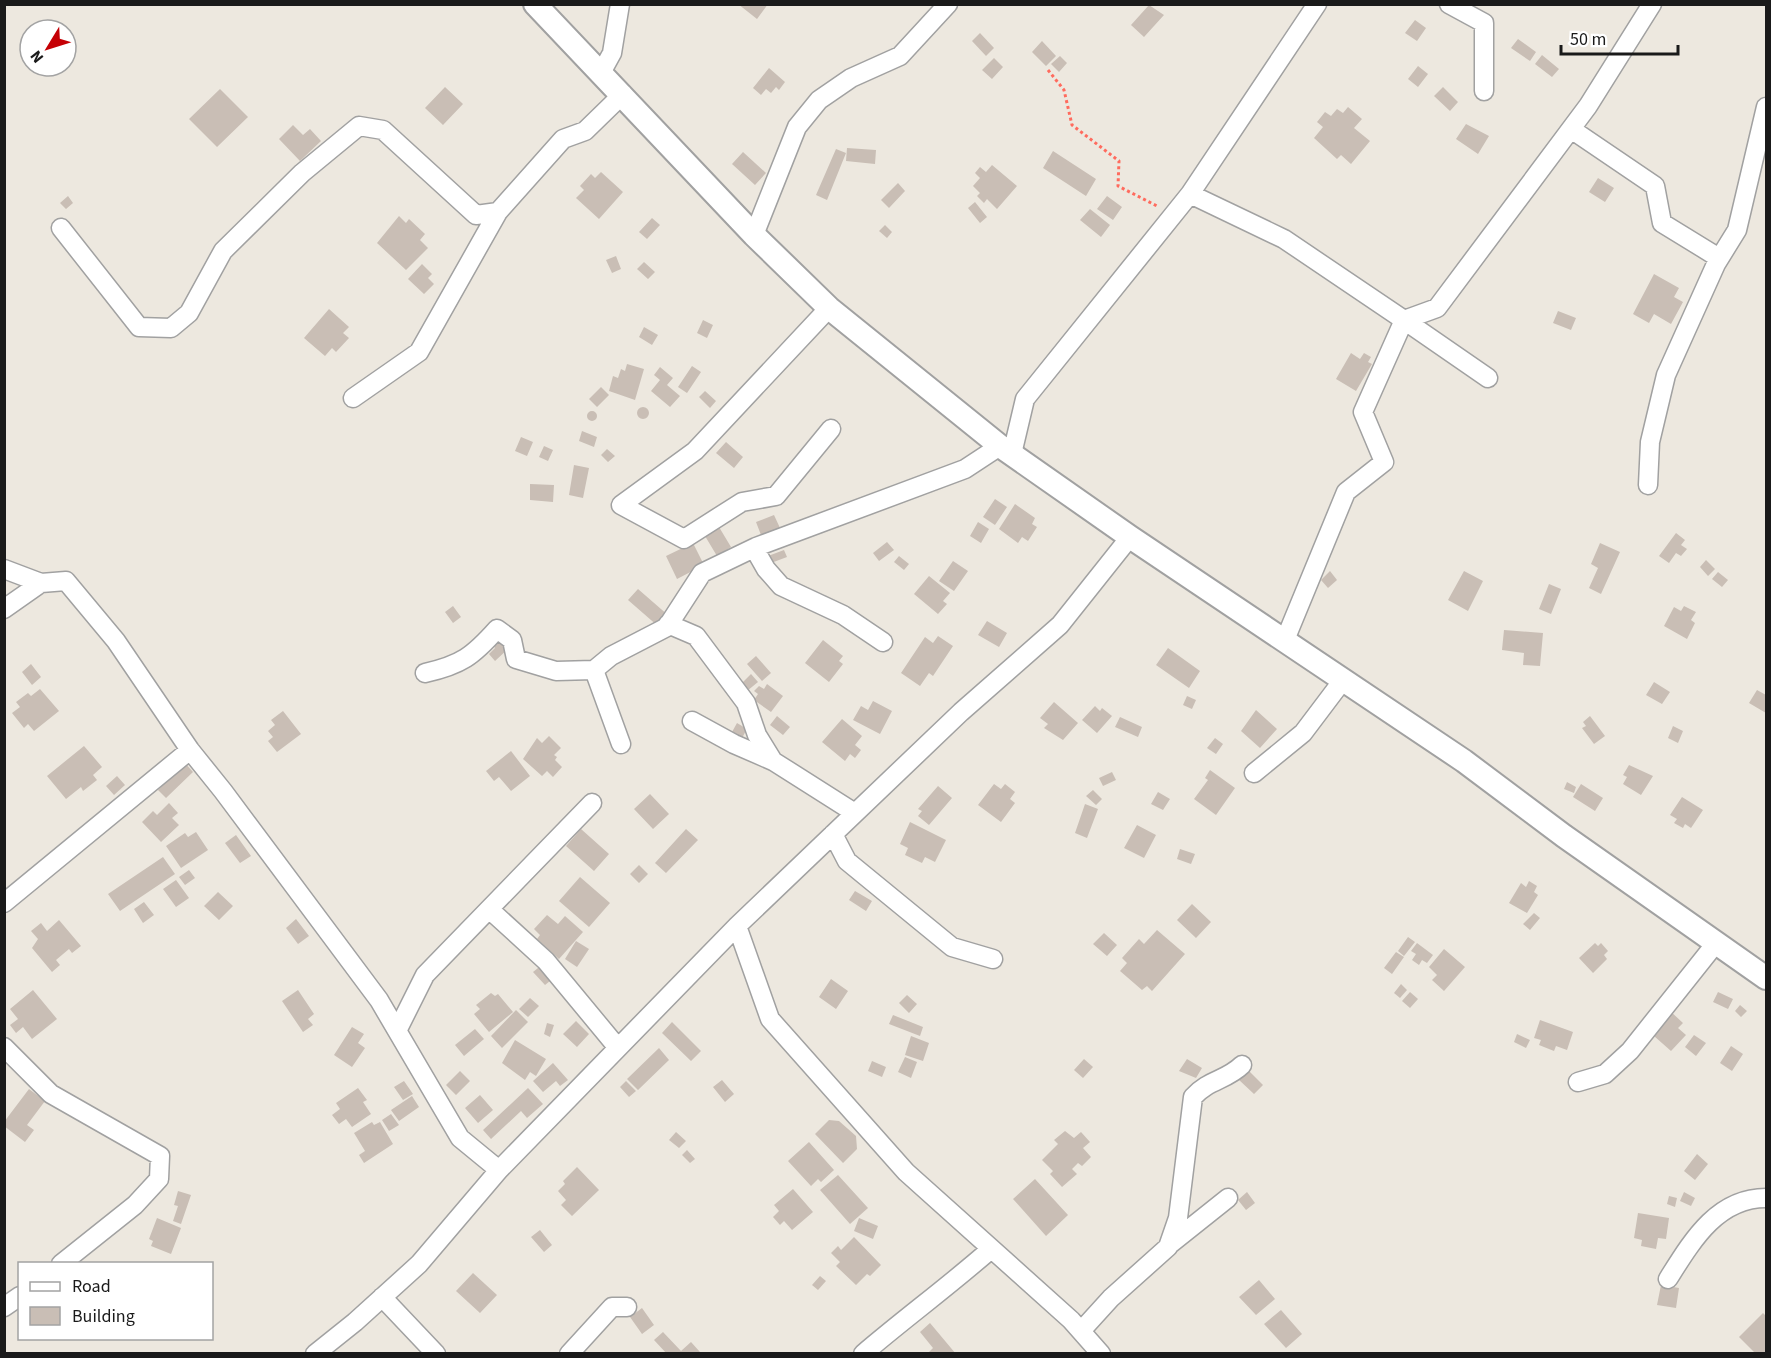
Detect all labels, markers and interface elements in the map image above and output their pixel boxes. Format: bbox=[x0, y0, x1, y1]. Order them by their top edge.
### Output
north arrow bbox=[18, 18, 78, 78]
scale bar bbox=[1561, 18, 1678, 56]
text: 50 m bbox=[1570, 27, 1606, 52]
text: N bbox=[25, 46, 49, 68]
legend bbox=[18, 1262, 213, 1340]
text: Road bbox=[72, 1274, 111, 1299]
text: Building bbox=[72, 1304, 135, 1329]

